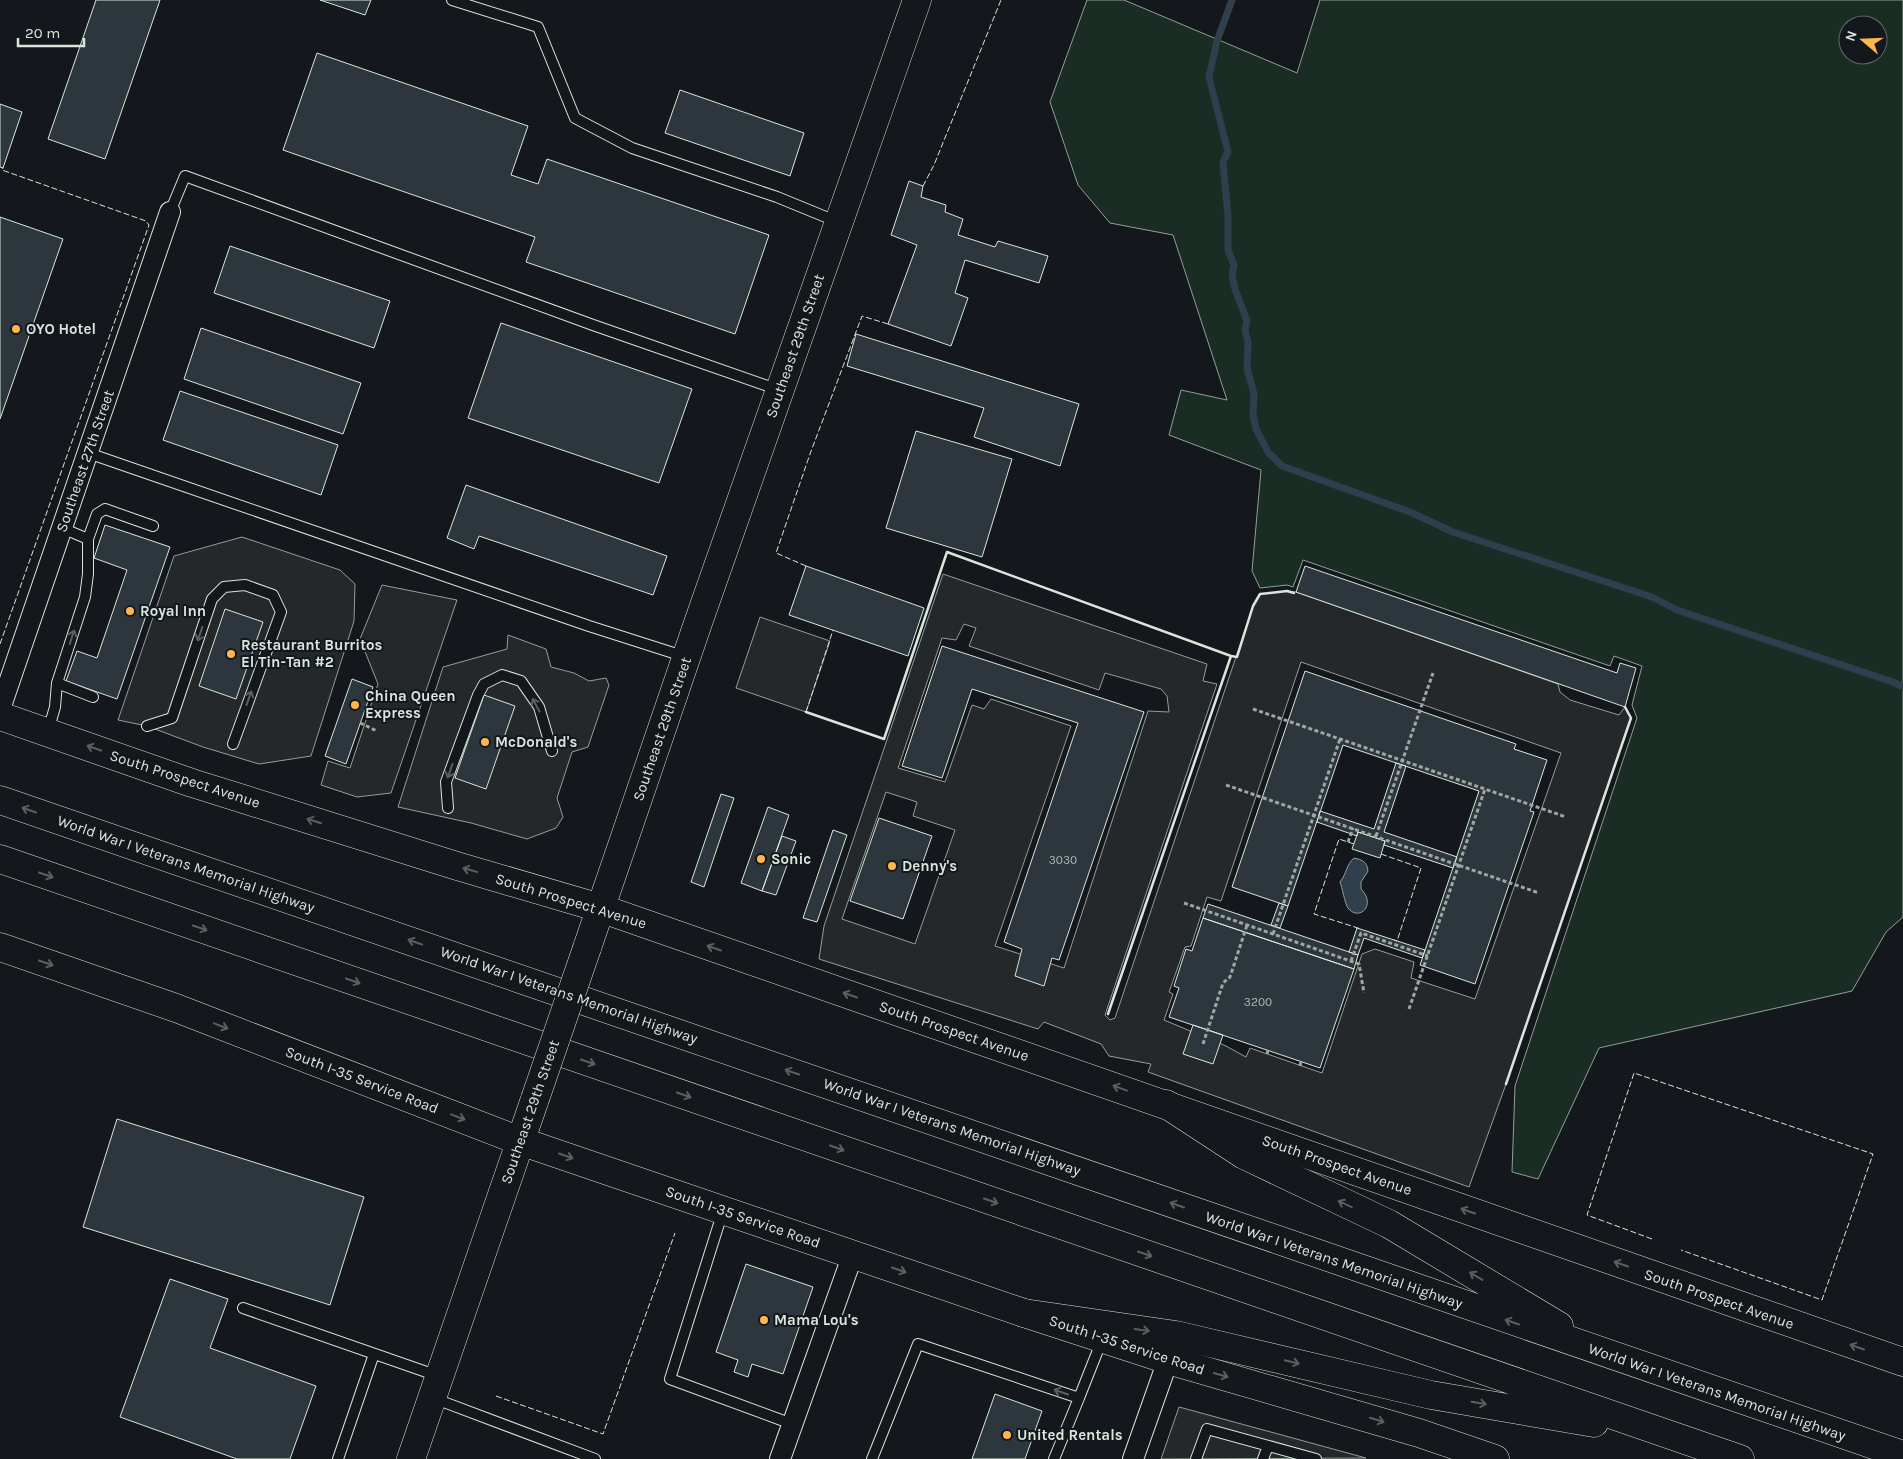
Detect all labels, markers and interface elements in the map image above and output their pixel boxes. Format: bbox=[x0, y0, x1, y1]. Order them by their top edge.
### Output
scale bar bbox=[18, 15, 84, 47]
north arrow bbox=[1838, 15, 1888, 65]
text: 20 m bbox=[25, 24, 60, 42]
text: N bbox=[1842, 28, 1861, 43]
street label: Southeast 29th Street bbox=[762, 271, 828, 420]
place label: OYO Hotel bbox=[26, 320, 96, 338]
marker: OYO Hotel bbox=[10, 323, 22, 335]
street label: Southeast 27th Street bbox=[52, 387, 118, 534]
place label: Royal Inn bbox=[140, 602, 206, 620]
marker: Royal Inn bbox=[124, 605, 136, 617]
one-way arrow bbox=[195, 626, 205, 642]
one-way arrow bbox=[68, 629, 77, 645]
place label: Restaurant Burritos El Tin-Tan #2 bbox=[241, 636, 383, 671]
marker: Restaurant Burritos El Tin-Tan #2 bbox=[225, 648, 237, 660]
street label: Southeast 29th Street bbox=[629, 654, 695, 803]
place label: China Queen Express bbox=[365, 687, 456, 722]
one-way arrow bbox=[245, 691, 254, 706]
one-way arrow bbox=[531, 698, 540, 713]
marker: China Queen Express bbox=[349, 699, 361, 711]
place label: McDonald's bbox=[495, 733, 577, 751]
marker: McDonald's bbox=[479, 736, 491, 748]
one-way arrow bbox=[86, 743, 102, 752]
street label: South Prospect Avenue bbox=[107, 746, 263, 812]
one-way arrow bbox=[445, 763, 454, 779]
one-way arrow bbox=[22, 805, 37, 814]
street label: World War I Veterans Memorial Highway bbox=[55, 811, 317, 917]
one-way arrow bbox=[307, 816, 323, 826]
place label: Sonic bbox=[771, 850, 811, 868]
marker: Sonic bbox=[755, 853, 767, 865]
house number: 3030 bbox=[1049, 853, 1077, 867]
place label: Denny's bbox=[902, 857, 957, 875]
marker: Denny's bbox=[886, 860, 898, 872]
one-way arrow bbox=[462, 864, 478, 874]
street label: South Prospect Avenue bbox=[493, 869, 649, 933]
one-way arrow bbox=[38, 871, 53, 880]
one-way arrow bbox=[191, 924, 207, 933]
one-way arrow bbox=[407, 937, 423, 946]
street label: World War I Veterans Memorial Highway bbox=[438, 942, 700, 1048]
one-way arrow bbox=[707, 943, 722, 952]
one-way arrow bbox=[38, 959, 53, 968]
one-way arrow bbox=[345, 977, 361, 986]
one-way arrow bbox=[842, 990, 858, 1000]
house number: 3200 bbox=[1244, 995, 1272, 1009]
street label: South Prospect Avenue bbox=[877, 997, 1031, 1065]
one-way arrow bbox=[213, 1022, 228, 1031]
street label: Southeast 29th Street bbox=[497, 1037, 563, 1186]
street label: South I-35 Service Road bbox=[283, 1042, 441, 1118]
one-way arrow bbox=[579, 1058, 595, 1067]
one-way arrow bbox=[784, 1067, 800, 1076]
street label: World War I Veterans Memorial Highway bbox=[821, 1074, 1083, 1180]
one-way arrow bbox=[1112, 1083, 1128, 1092]
one-way arrow bbox=[676, 1091, 691, 1100]
one-way arrow bbox=[450, 1112, 465, 1122]
street label: South Prospect Avenue bbox=[1260, 1131, 1414, 1199]
one-way arrow bbox=[829, 1144, 845, 1153]
one-way arrow bbox=[558, 1152, 574, 1161]
street label: South I-35 Service Road bbox=[663, 1182, 823, 1252]
one-way arrow bbox=[983, 1197, 998, 1206]
one-way arrow bbox=[1338, 1198, 1353, 1208]
one-way arrow bbox=[1169, 1200, 1185, 1209]
one-way arrow bbox=[1460, 1205, 1476, 1215]
street label: World War I Veterans Memorial Highway bbox=[1203, 1207, 1465, 1313]
one-way arrow bbox=[1136, 1250, 1152, 1259]
one-way arrow bbox=[1614, 1259, 1629, 1268]
street label: South Prospect Avenue bbox=[1642, 1265, 1796, 1333]
one-way arrow bbox=[891, 1266, 906, 1275]
one-way arrow bbox=[1469, 1270, 1483, 1280]
place label: Mama Lou's bbox=[774, 1311, 859, 1329]
street label: South I-35 Service Road bbox=[1047, 1311, 1207, 1379]
marker: Mama Lou's bbox=[758, 1314, 770, 1326]
one-way arrow bbox=[1504, 1316, 1520, 1326]
one-way arrow bbox=[1133, 1325, 1149, 1335]
street label: World War I Veterans Memorial Highway bbox=[1586, 1339, 1848, 1445]
one-way arrow bbox=[1850, 1342, 1865, 1351]
one-way arrow bbox=[1283, 1358, 1299, 1367]
one-way arrow bbox=[1212, 1371, 1228, 1380]
one-way arrow bbox=[1053, 1387, 1069, 1396]
one-way arrow bbox=[1470, 1399, 1486, 1409]
one-way arrow bbox=[1369, 1416, 1385, 1426]
place label: United Rentals bbox=[1017, 1426, 1123, 1444]
marker: United Rentals bbox=[1001, 1429, 1013, 1441]

